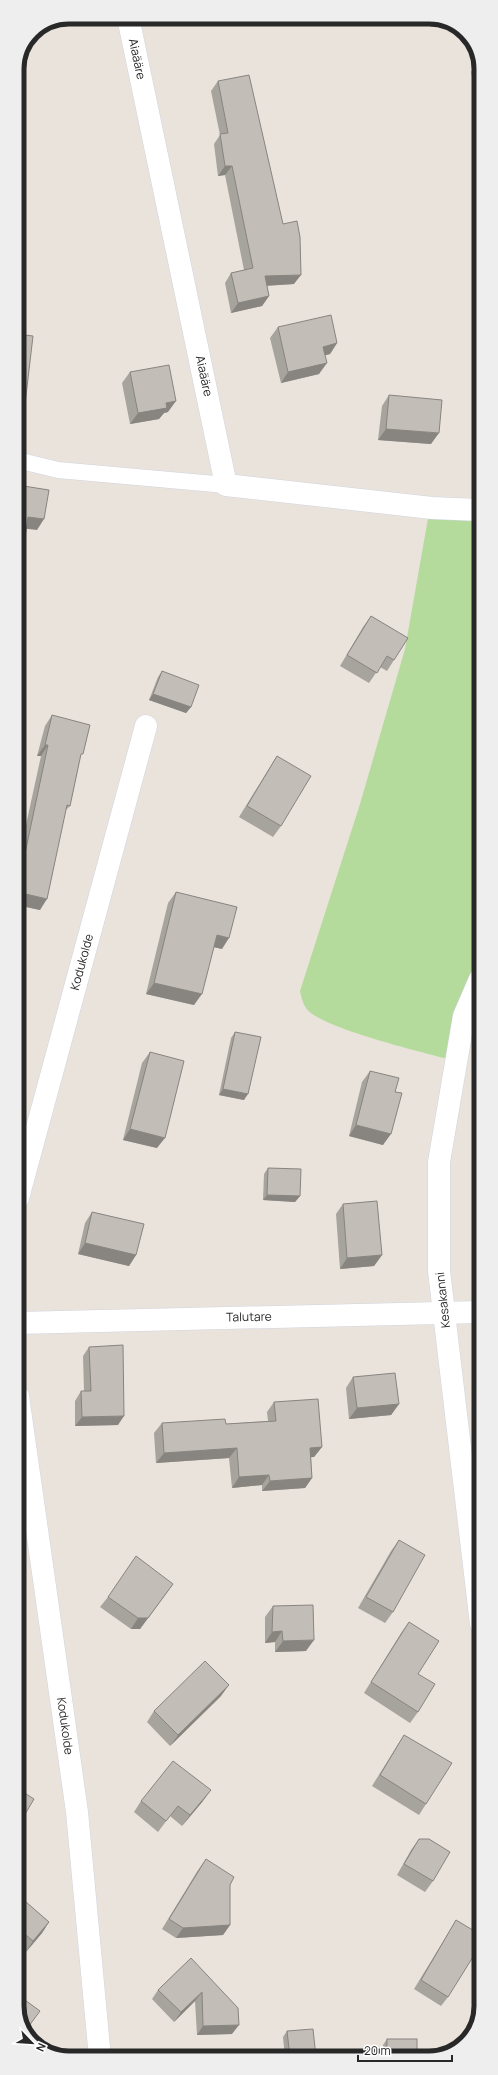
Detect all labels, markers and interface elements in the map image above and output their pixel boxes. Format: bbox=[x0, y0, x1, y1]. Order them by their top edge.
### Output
street label: Aiaääre bbox=[125, 37, 150, 81]
street label: Aiaääre bbox=[192, 354, 217, 398]
street label: Kodukolde bbox=[66, 932, 97, 992]
street label: Kesakanni bbox=[431, 1271, 454, 1329]
street label: Talutare bbox=[226, 1308, 272, 1325]
street label: Kodukolde bbox=[53, 1696, 78, 1756]
north arrow bbox=[12, 2023, 52, 2063]
scale bar bbox=[358, 2037, 452, 2063]
text: N bbox=[33, 2041, 50, 2054]
text: 20 m bbox=[364, 2042, 391, 2059]

